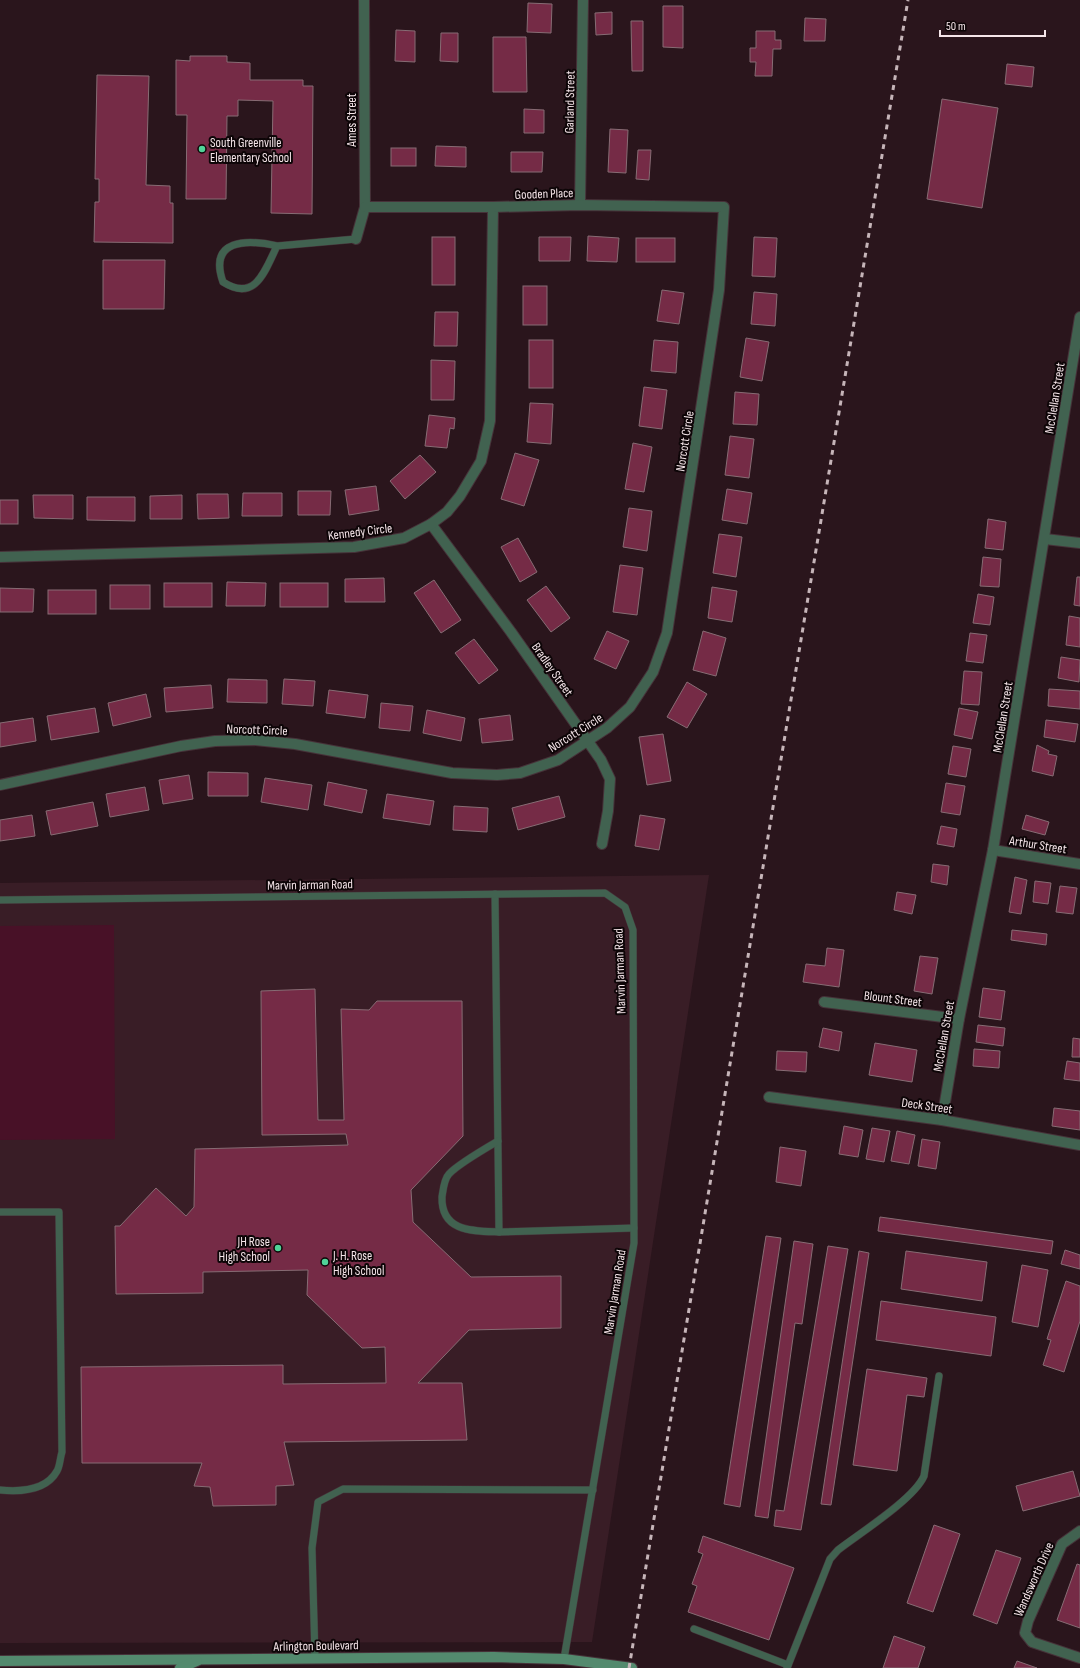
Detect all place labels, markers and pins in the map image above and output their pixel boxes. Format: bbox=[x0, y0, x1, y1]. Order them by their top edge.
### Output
place label: South Greenville Elementary School bbox=[210, 135, 292, 166]
marker: South Greenville Elementary School bbox=[197, 144, 207, 154]
place label: JH Rose High School bbox=[219, 1234, 270, 1265]
marker: JH Rose High School bbox=[273, 1243, 283, 1253]
place label: J. H. Rose High School bbox=[332, 1248, 384, 1279]
marker: J. H. Rose High School bbox=[320, 1257, 330, 1267]

